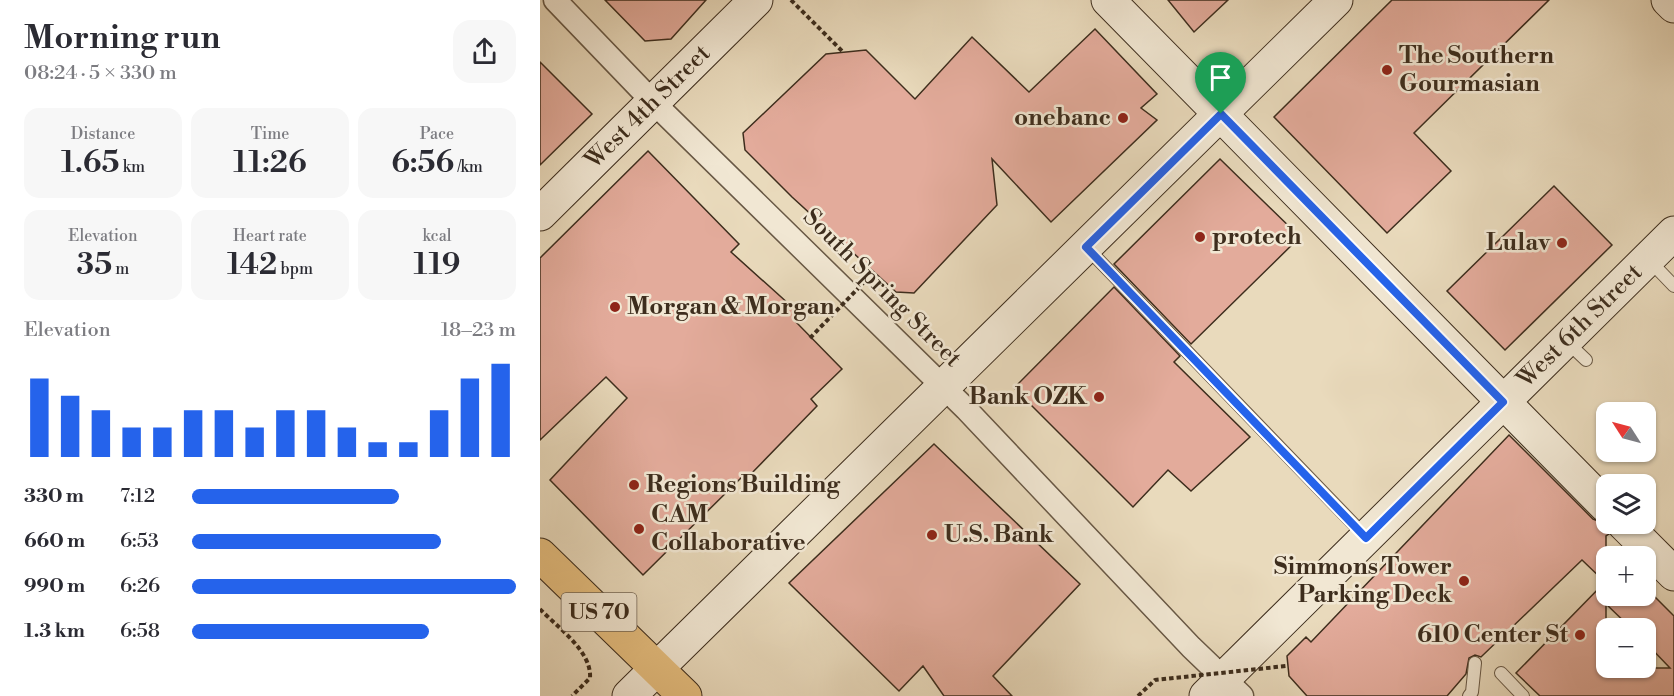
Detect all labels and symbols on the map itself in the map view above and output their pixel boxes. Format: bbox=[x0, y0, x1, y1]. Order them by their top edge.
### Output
street label: West 4th Street bbox=[578, 38, 717, 176]
place label: The Southern Gourmasian bbox=[1399, 41, 1554, 99]
pin bbox=[1195, 52, 1246, 114]
marker: The Southern Gourmasian bbox=[1380, 63, 1394, 77]
place label: onebanc bbox=[1014, 103, 1111, 133]
marker: onebanc bbox=[1116, 111, 1130, 125]
street label: South Spring Street bbox=[796, 202, 968, 374]
place label: protech bbox=[1212, 222, 1302, 252]
place label: Lulav bbox=[1486, 228, 1551, 258]
marker: protech bbox=[1193, 230, 1207, 244]
marker: Lulav bbox=[1555, 236, 1569, 250]
street label: West 6th Street bbox=[1510, 257, 1649, 395]
place label: Morgan & Morgan bbox=[627, 292, 835, 322]
marker: Morgan & Morgan bbox=[608, 300, 622, 314]
place label: Bank OZK bbox=[969, 382, 1088, 412]
marker: Bank OZK bbox=[1092, 390, 1106, 404]
north arrow bbox=[1596, 402, 1656, 462]
place label: Regions Building bbox=[646, 470, 841, 500]
marker: Regions Building bbox=[627, 478, 641, 492]
place label: CAM Collaborative bbox=[651, 500, 806, 558]
place label: U.S. Bank bbox=[944, 520, 1055, 550]
marker: CAM Collaborative bbox=[632, 522, 646, 536]
marker: U.S. Bank bbox=[925, 528, 939, 542]
place label: Simmons Tower Parking Deck bbox=[1274, 552, 1453, 610]
marker: Simmons Tower Parking Deck bbox=[1457, 574, 1471, 588]
road number: US 70 bbox=[562, 593, 637, 631]
place label: 610 Center St bbox=[1417, 620, 1569, 650]
marker: 610 Center St bbox=[1573, 628, 1587, 642]

